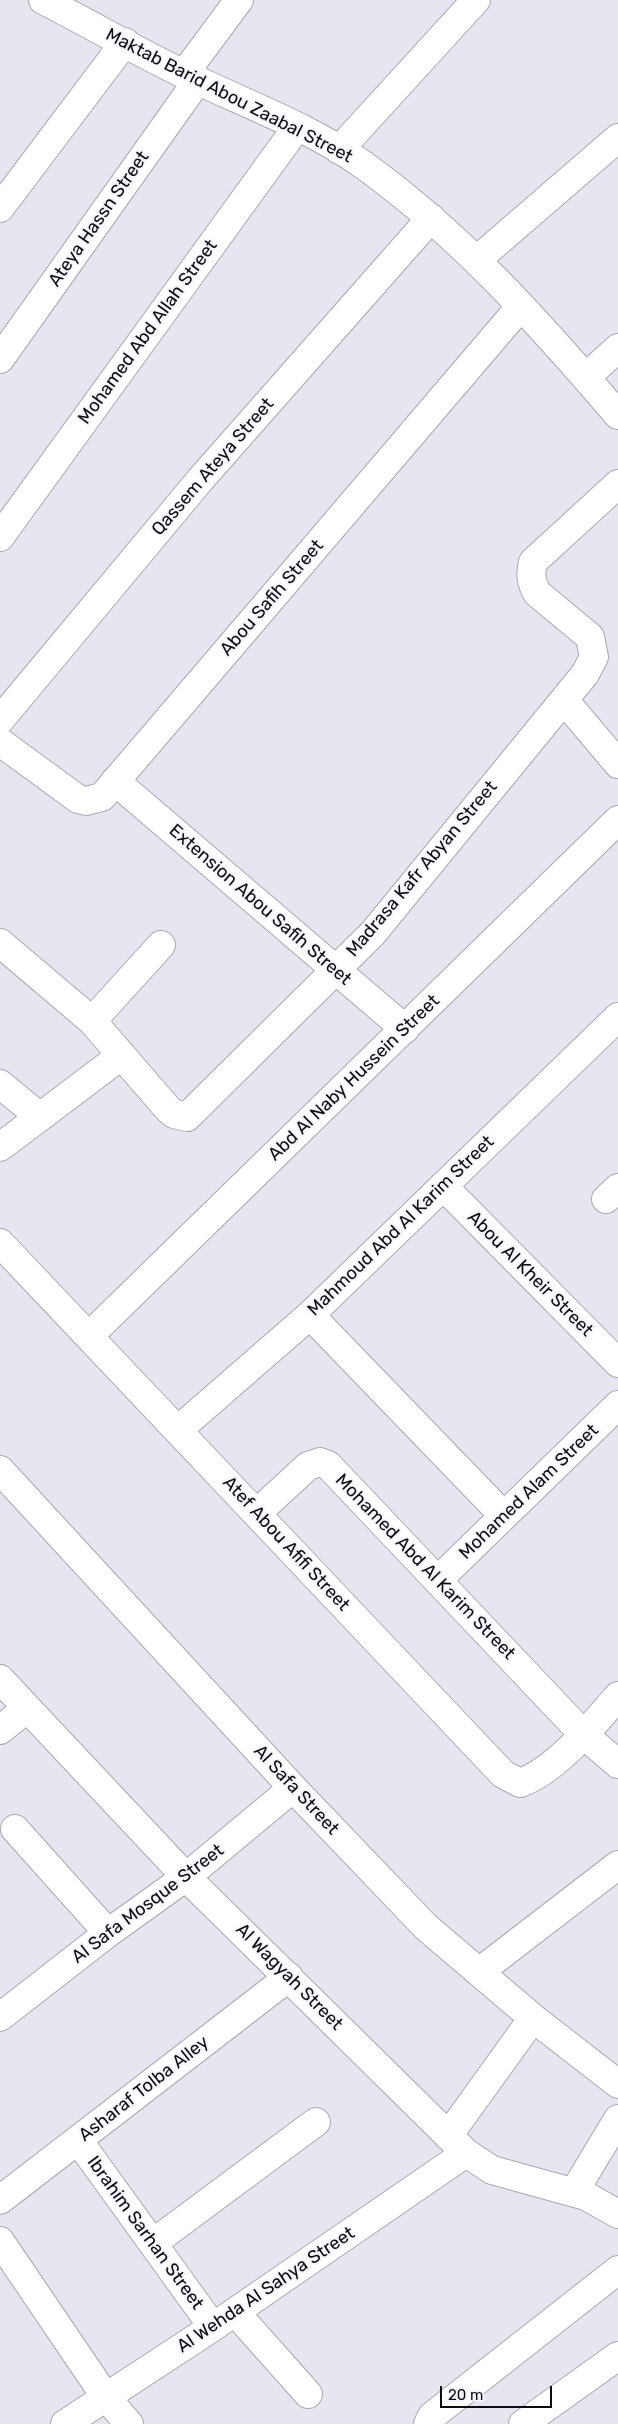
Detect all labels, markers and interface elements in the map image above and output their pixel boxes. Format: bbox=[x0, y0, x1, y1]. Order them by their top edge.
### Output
street label: Maktab Barid Abou Zaabal Street bbox=[102, 24, 356, 168]
street label: Ateya Hassn Street bbox=[44, 147, 154, 291]
street label: Mohamed Abd Allah Street bbox=[74, 236, 222, 428]
street label: Qassem Ateya Street bbox=[147, 394, 279, 540]
street label: Abou Safih Street bbox=[216, 536, 328, 660]
street label: Madrasa Kafr Abyan Street bbox=[342, 777, 502, 961]
street label: Extension Abou Safih Street bbox=[164, 820, 356, 990]
street label: Abd Al Naby Hussein Street bbox=[264, 990, 444, 1166]
street label: Mahmoud Abd Al Karim Street bbox=[303, 1131, 499, 1321]
street label: Abou Al Kheir Street bbox=[463, 1207, 597, 1341]
street label: Mohamed Alam Street bbox=[455, 1420, 603, 1564]
street label: Mohamed Abd Al Karim Street bbox=[330, 1470, 520, 1664]
street label: Atef Abou Afifi Street bbox=[218, 1472, 354, 1616]
street label: Al Safa Street bbox=[249, 1741, 343, 1839]
street label: Al Safa Mosque Street bbox=[68, 1840, 228, 1968]
street label: Al Wagyah Street bbox=[231, 1919, 347, 2035]
street label: Asharaf Tolba Alley bbox=[75, 2032, 213, 2146]
street label: Ibrahim Sarhan Street bbox=[82, 2152, 208, 2314]
street label: Al Wehda Al Sahya Street bbox=[173, 2222, 359, 2358]
scale bar bbox=[443, 2376, 556, 2408]
text: 20 m bbox=[448, 2386, 483, 2404]

